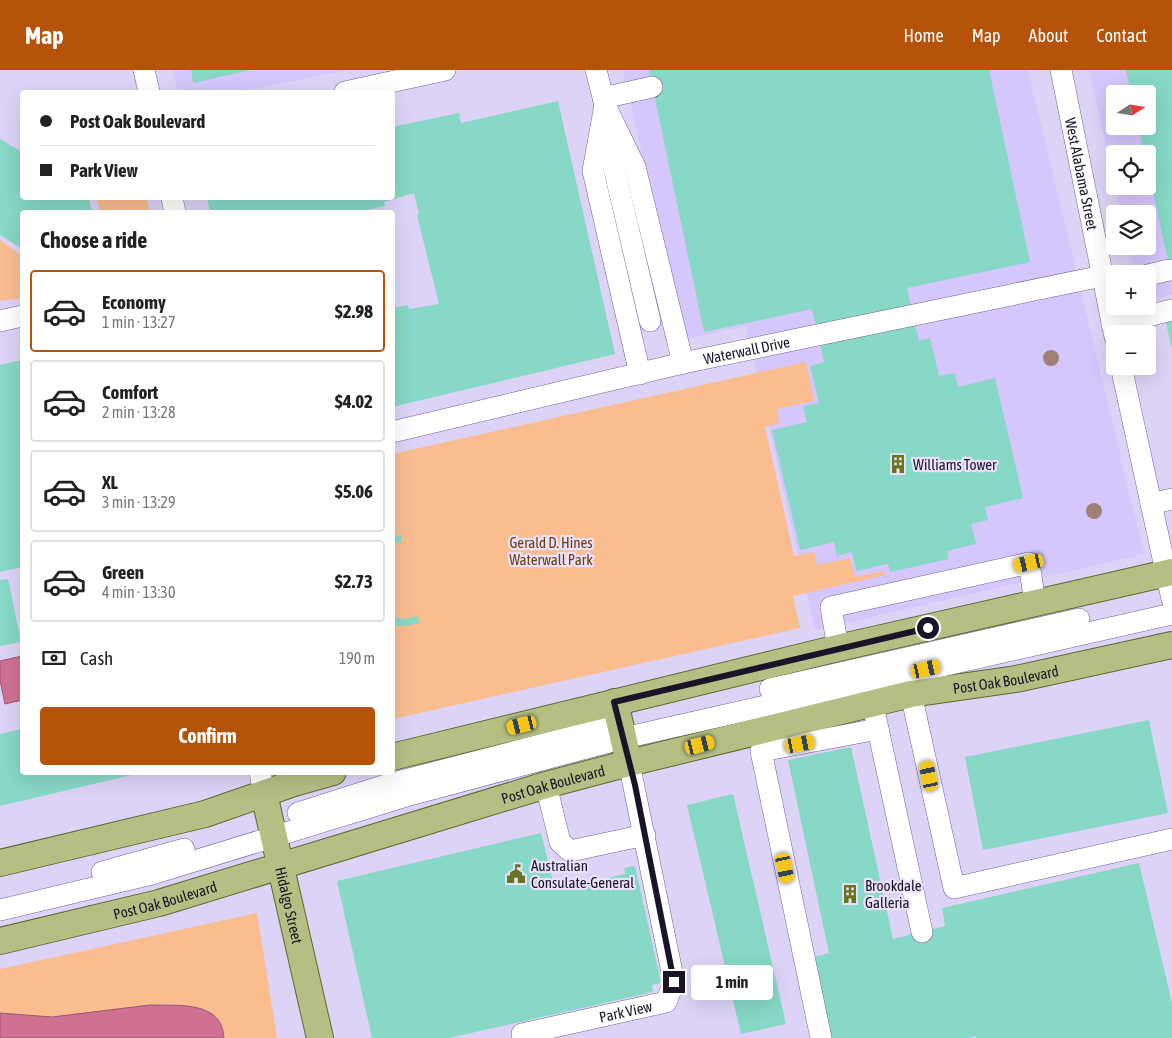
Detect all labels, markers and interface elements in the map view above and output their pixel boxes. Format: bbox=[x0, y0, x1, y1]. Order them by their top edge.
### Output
text: Map bbox=[25, 22, 64, 49]
text: Home bbox=[904, 25, 944, 46]
text: Map bbox=[972, 25, 1001, 46]
text: About bbox=[1029, 25, 1068, 46]
text: Contact bbox=[1096, 25, 1147, 46]
north arrow bbox=[1106, 85, 1156, 135]
map controls bbox=[1106, 85, 1156, 375]
text: Post Oak Boulevard bbox=[70, 110, 205, 132]
street label: West Alabama Street bbox=[1062, 116, 1102, 232]
button: locate bbox=[1106, 145, 1156, 195]
text: Park View bbox=[70, 159, 138, 181]
button: layers bbox=[1106, 205, 1156, 255]
text: Choose a ride bbox=[40, 227, 147, 253]
button: + bbox=[1106, 265, 1156, 315]
icon: car bbox=[42, 289, 87, 334]
text: Economy bbox=[102, 291, 166, 313]
text: $2.98 bbox=[335, 300, 373, 322]
text: 1 min · 13:27 bbox=[102, 313, 175, 331]
button: − bbox=[1106, 325, 1156, 375]
street label: Waterwall Drive bbox=[702, 333, 791, 367]
icon: car bbox=[42, 379, 87, 424]
text: Comfort bbox=[102, 381, 158, 403]
text: $4.02 bbox=[335, 390, 373, 412]
text: 2 min · 13:28 bbox=[102, 403, 175, 421]
building icon: Williams Tower bbox=[887, 453, 909, 475]
place label: Williams Tower bbox=[913, 456, 997, 473]
icon: car bbox=[42, 469, 87, 514]
text: XL bbox=[102, 471, 118, 493]
text: $5.06 bbox=[335, 480, 373, 502]
text: 3 min · 13:29 bbox=[102, 493, 175, 511]
park label: Gerald D. Hines Waterwall Park bbox=[509, 534, 593, 568]
car bbox=[1012, 552, 1045, 574]
icon: car bbox=[42, 559, 87, 604]
text: Green bbox=[102, 561, 144, 583]
text: $2.73 bbox=[335, 570, 373, 592]
text: 4 min · 13:30 bbox=[102, 583, 175, 601]
route start bbox=[917, 617, 939, 639]
icon: cash bbox=[40, 644, 68, 672]
text: Cash bbox=[80, 647, 113, 669]
text: 190 m bbox=[339, 649, 375, 667]
car bbox=[909, 658, 942, 680]
street label: Post Oak Boulevard bbox=[952, 662, 1060, 696]
button: Confirm bbox=[40, 707, 375, 765]
car bbox=[505, 714, 538, 736]
car bbox=[683, 734, 716, 756]
car bbox=[783, 734, 816, 754]
car bbox=[918, 760, 939, 792]
street label: Post Oak Boulevard bbox=[499, 761, 607, 807]
car bbox=[774, 852, 795, 884]
place label: Australian Consulate-General bbox=[531, 857, 634, 891]
public building icon: Australian Consulate-General bbox=[505, 863, 527, 885]
street label: Hidalgo Street bbox=[272, 865, 307, 945]
street label: Post Oak Boulevard bbox=[111, 877, 219, 922]
place label: Brookdale Galleria bbox=[865, 877, 922, 911]
building icon: Brookdale Galleria bbox=[839, 883, 861, 905]
callout: 1 min bbox=[692, 964, 774, 1000]
route end bbox=[663, 971, 685, 993]
text: 1 min bbox=[716, 973, 748, 991]
street label: Park View bbox=[597, 997, 654, 1025]

